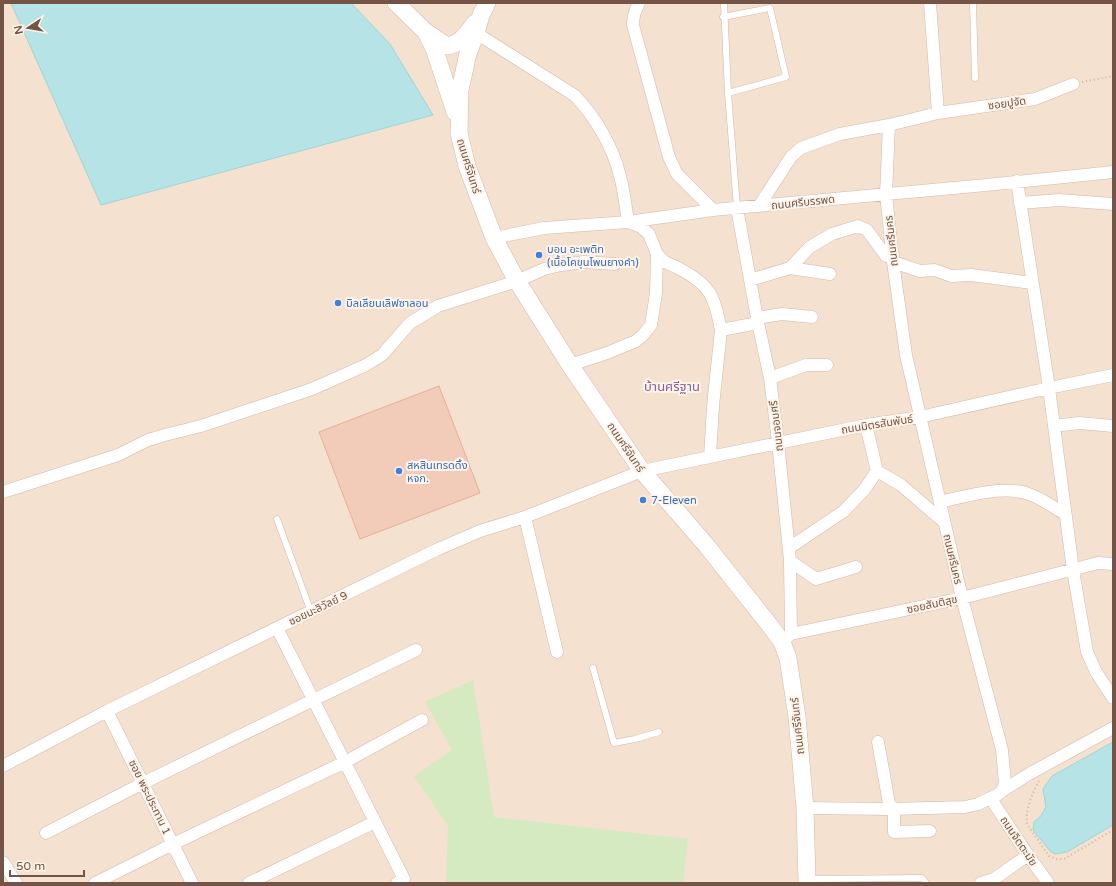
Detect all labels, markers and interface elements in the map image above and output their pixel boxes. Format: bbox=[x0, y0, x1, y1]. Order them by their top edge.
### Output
north arrow bbox=[8, 8, 48, 48]
text: N bbox=[11, 24, 26, 36]
street label: ซอยปูจัด bbox=[987, 94, 1027, 113]
street label: ถนนศรีจันทร์ bbox=[454, 137, 483, 196]
street label: ถนนศรีบรรพด bbox=[770, 193, 836, 212]
street label: ถนนศรีนคร bbox=[882, 215, 901, 267]
place label: บอน อะเพติท (เนื้อโคขุนโพนยางคำ) bbox=[547, 243, 639, 269]
marker: บอน อะเพติท (เนื้อโคขุนโพนยางคำ) bbox=[534, 250, 544, 260]
place label: มิลเลียนเลิฟซาลอน bbox=[346, 297, 429, 310]
marker: มิลเลียนเลิฟซาลอน bbox=[333, 298, 343, 308]
district label: บ้านศรีฐาน bbox=[644, 379, 700, 395]
street label: ถนนจอมศรี bbox=[767, 399, 786, 452]
street label: ถนนมิตรสัมพันธ์ bbox=[840, 412, 914, 437]
street label: ถนนศรีจันทร์ bbox=[604, 420, 647, 475]
place label: สหสินเทรดดิ้ง หจก. bbox=[407, 458, 468, 485]
marker: สหสินเทรดดิ้ง หจก. bbox=[394, 466, 404, 476]
place label: 7-Eleven bbox=[651, 494, 697, 507]
marker: 7-Eleven bbox=[638, 495, 648, 505]
street label: ถนนศรีนคร bbox=[940, 533, 965, 586]
street label: ซอยมะลิวัลย์ 9 bbox=[287, 589, 350, 628]
street label: ซอยสันติสุข bbox=[906, 593, 959, 616]
street label: ถนนศรีจันทร์ bbox=[788, 696, 807, 755]
street label: ซอย พระประทาน 1 bbox=[126, 758, 173, 837]
street label: ถนนจิตตะมัย bbox=[997, 814, 1040, 869]
scale bar bbox=[10, 852, 84, 878]
text: 50 m bbox=[16, 859, 45, 873]

